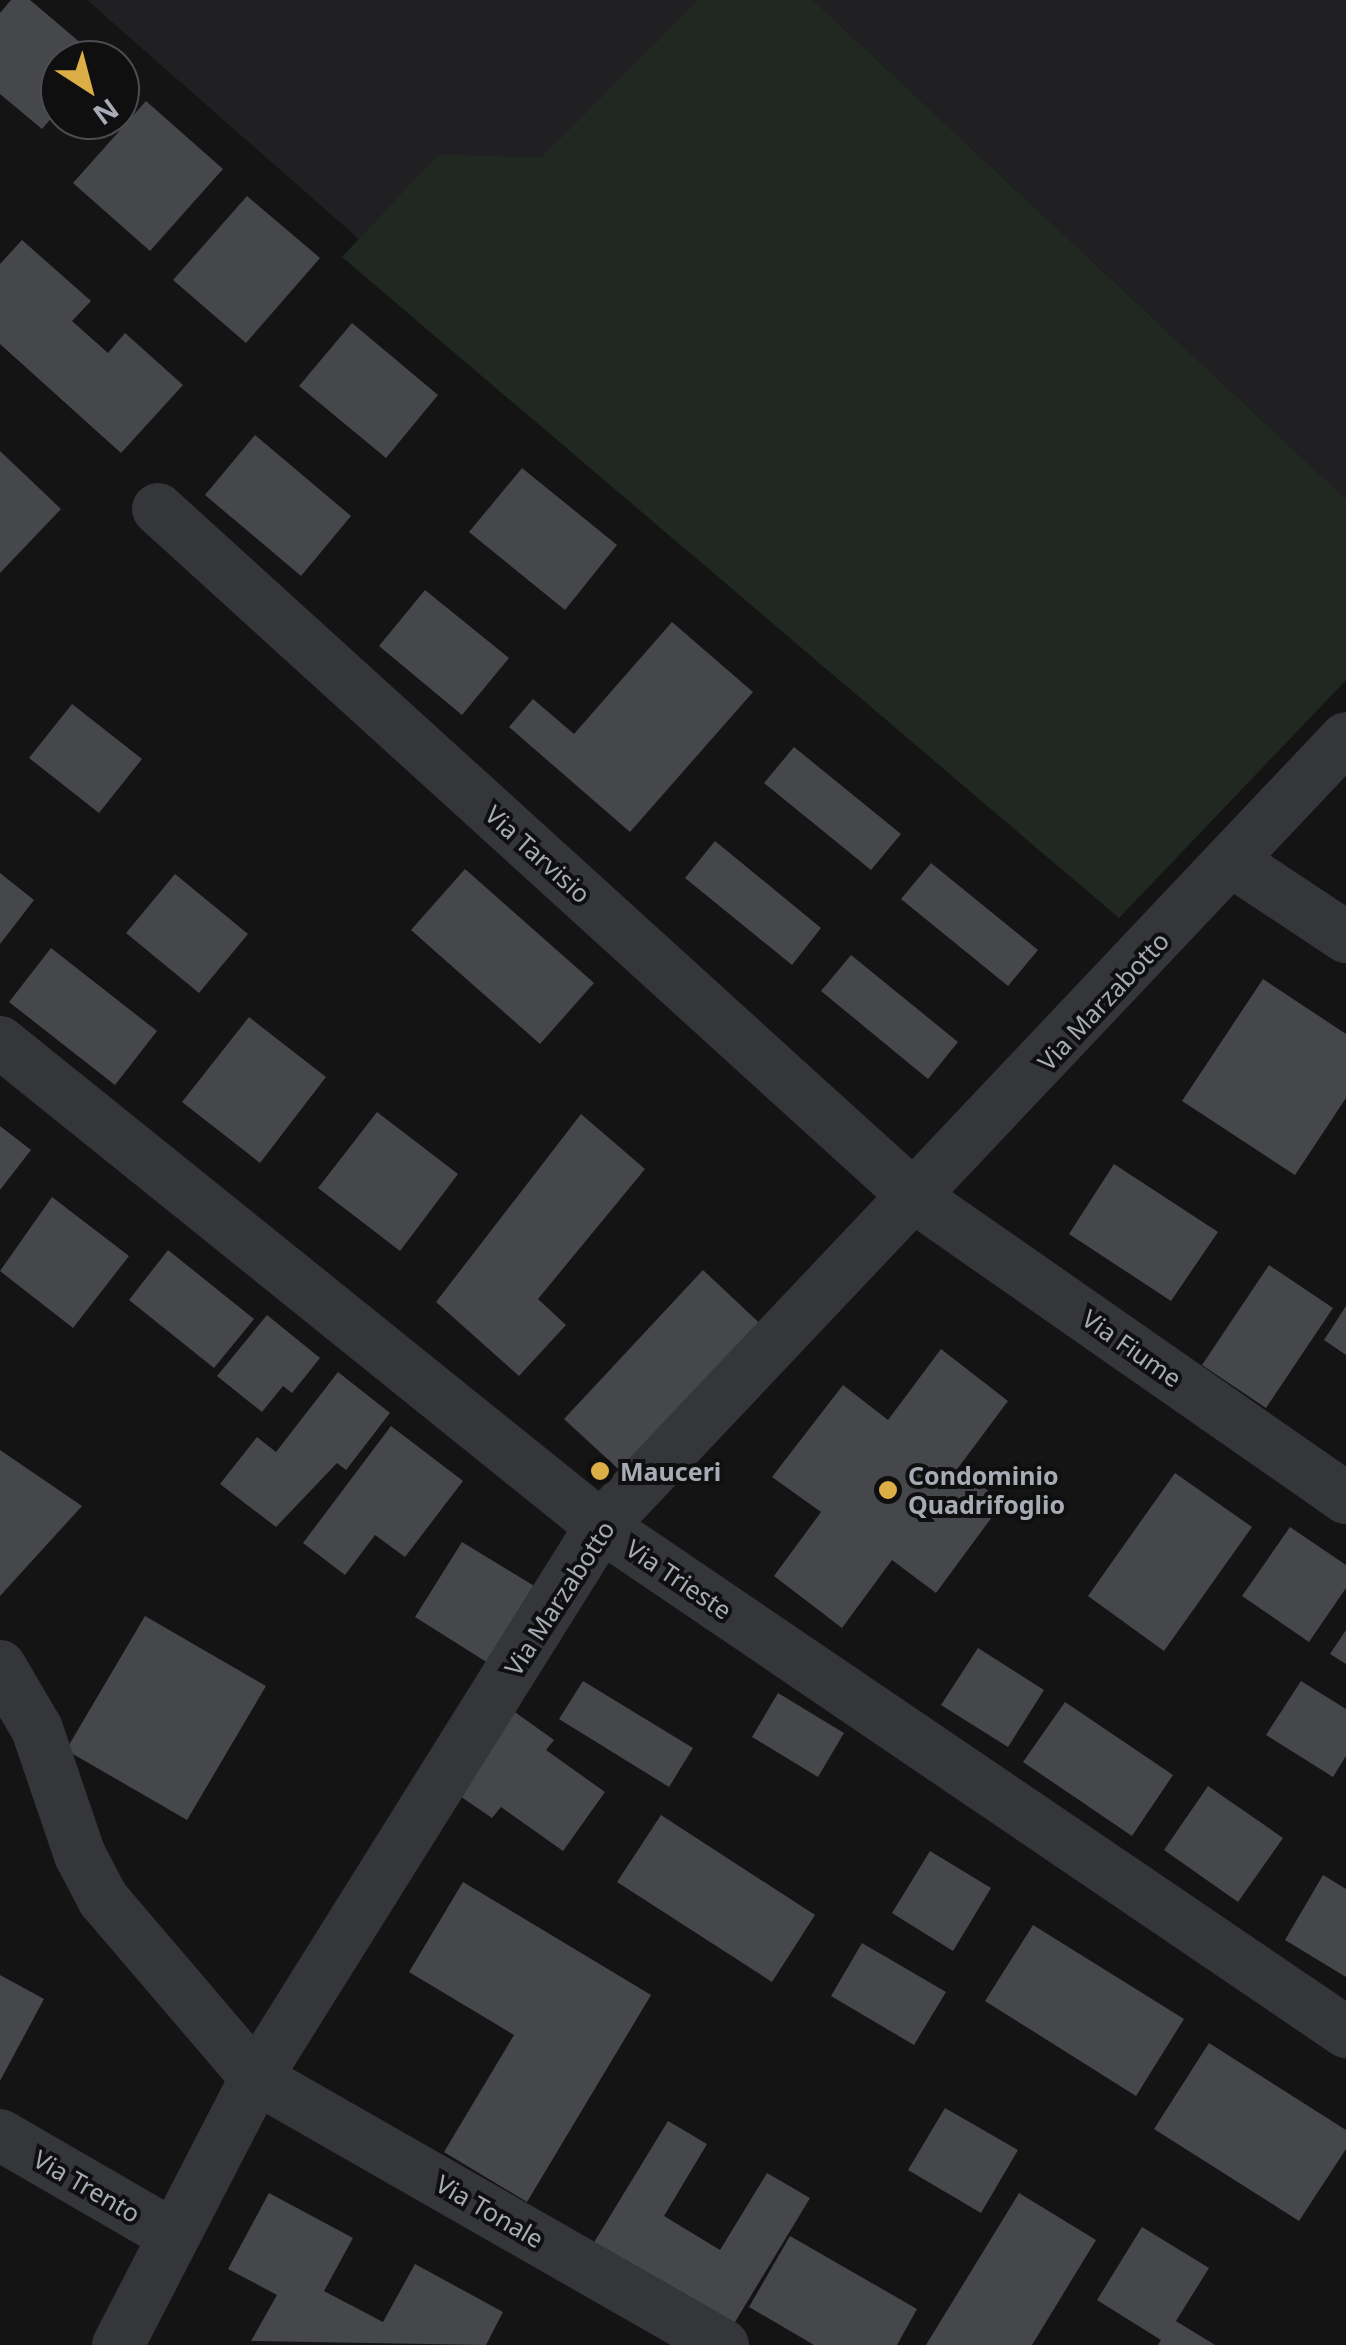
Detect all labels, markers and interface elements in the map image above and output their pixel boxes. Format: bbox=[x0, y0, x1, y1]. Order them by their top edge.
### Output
north arrow bbox=[40, 40, 140, 140]
text: N bbox=[86, 91, 127, 135]
street label: Via Tarvisio bbox=[479, 799, 597, 909]
street label: Via Marzabotto bbox=[1031, 926, 1175, 1076]
street label: Via Fiume bbox=[1077, 1303, 1187, 1393]
place label: Mauceri bbox=[620, 1456, 721, 1486]
marker: Mauceri bbox=[589, 1460, 611, 1482]
place label: Condominio Quadrifoglio bbox=[908, 1461, 1065, 1520]
marker: Condominio Quadrifoglio bbox=[877, 1479, 899, 1501]
street label: Via Marzabotto bbox=[498, 1515, 620, 1681]
street label: Via Trieste bbox=[621, 1533, 737, 1625]
street label: Via Trento bbox=[28, 2143, 146, 2229]
street label: Via Tonale bbox=[431, 2168, 549, 2254]

